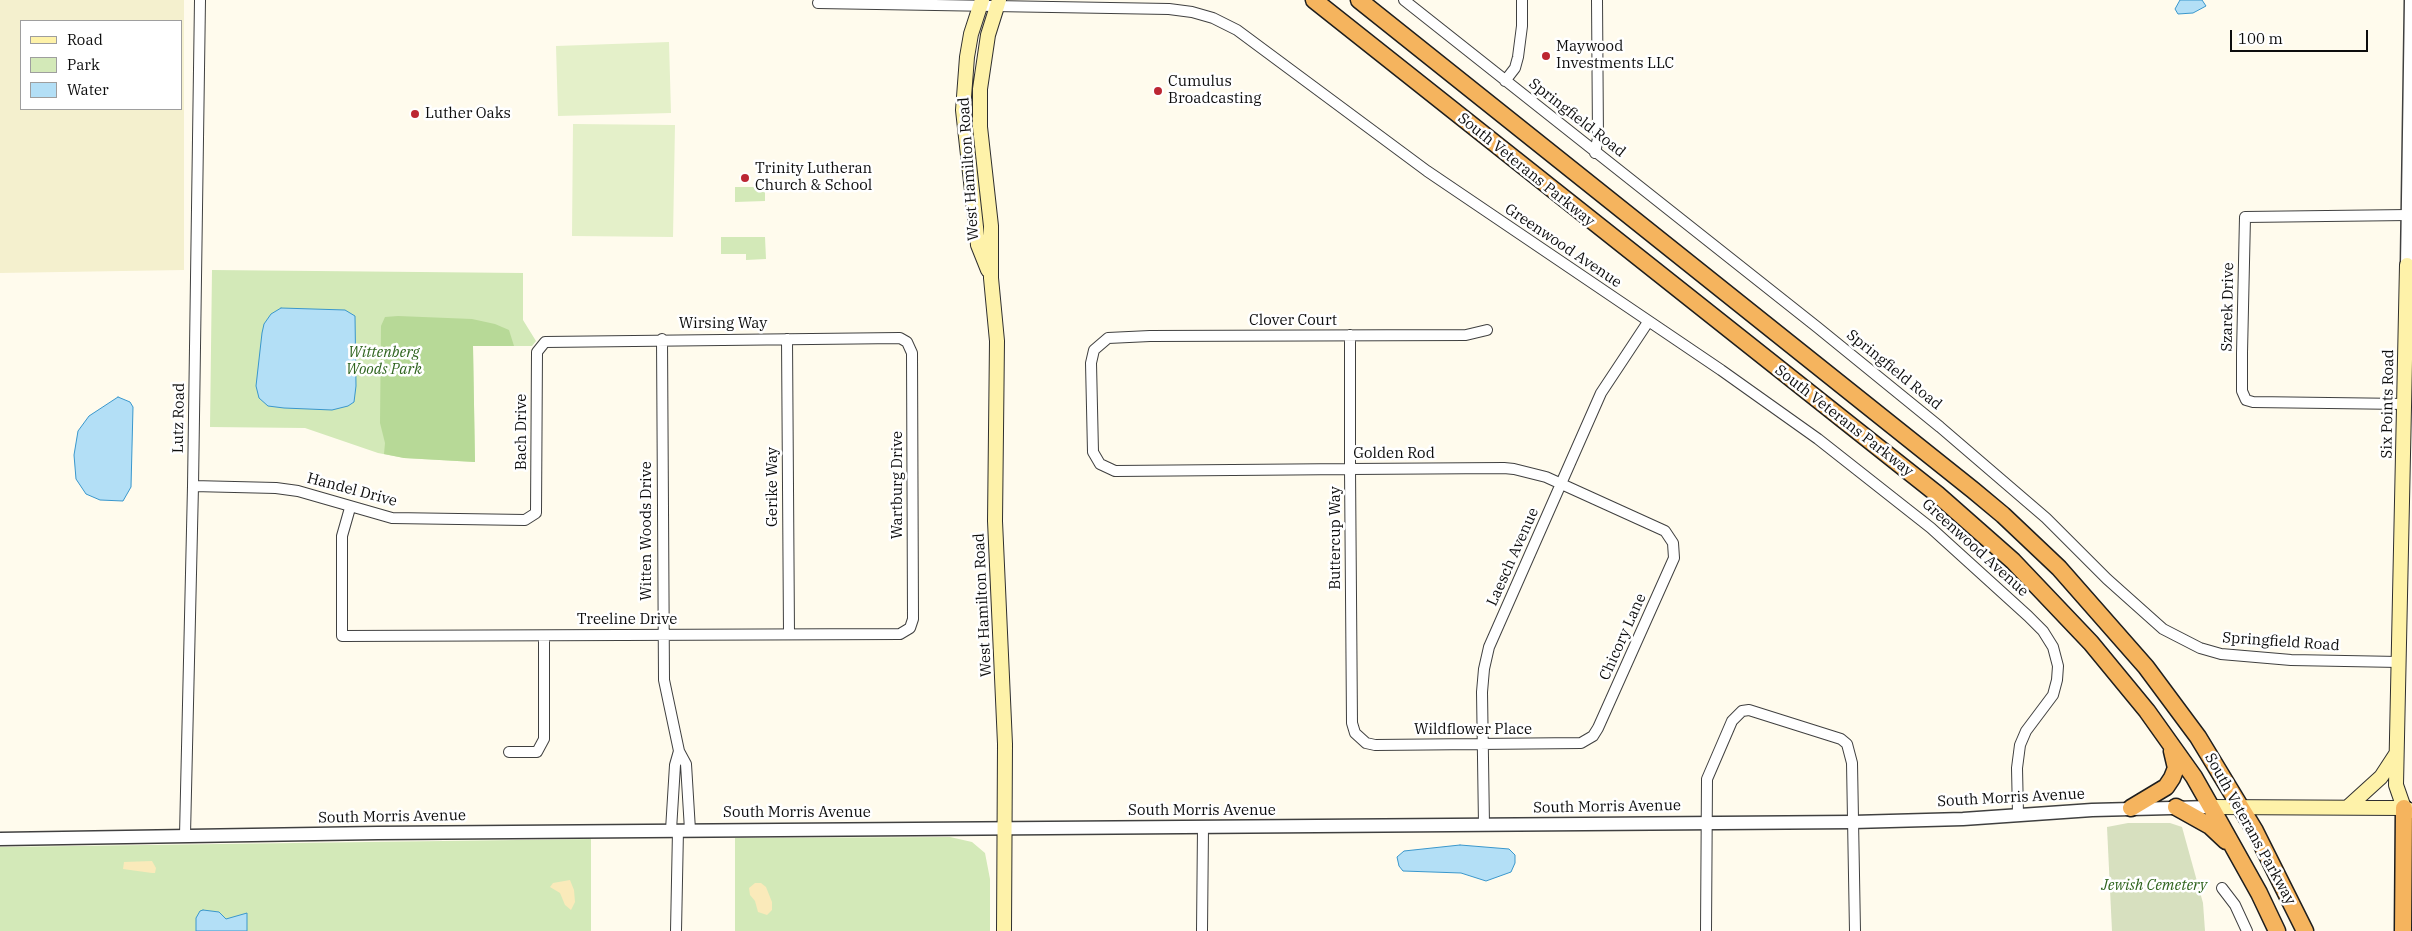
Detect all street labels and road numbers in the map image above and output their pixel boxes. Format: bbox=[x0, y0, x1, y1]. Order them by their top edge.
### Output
street label: Springfield Road bbox=[1525, 75, 1629, 161]
street label: West Hamilton Road bbox=[955, 97, 983, 241]
street label: South Veterans Parkway bbox=[1454, 109, 1598, 231]
street label: Greenwood Avenue bbox=[1501, 200, 1625, 292]
street label: Szarek Drive bbox=[2218, 262, 2238, 352]
street label: Clover Court bbox=[1249, 312, 1337, 330]
street label: Wirsing Way bbox=[679, 315, 767, 333]
street label: Springfield Road bbox=[1843, 326, 1945, 414]
street label: Six Points Road bbox=[2378, 349, 2398, 459]
street label: South Veterans Parkway bbox=[1771, 361, 1917, 481]
street label: Lutz Road bbox=[169, 383, 189, 453]
street label: Bach Drive bbox=[513, 394, 531, 470]
street label: Wartburg Drive bbox=[889, 431, 907, 539]
street label: Golden Rod bbox=[1353, 445, 1435, 463]
street label: Gerike Way bbox=[764, 447, 782, 527]
street label: Witten Woods Drive bbox=[638, 461, 656, 601]
street label: Handel Drive bbox=[305, 469, 399, 511]
street label: Buttercup Way bbox=[1327, 486, 1345, 590]
street label: Greenwood Avenue bbox=[1918, 495, 2032, 601]
street label: Laesch Avenue bbox=[1483, 505, 1543, 609]
street label: West Hamilton Road bbox=[970, 533, 996, 677]
street label: Chicory Lane bbox=[1596, 591, 1650, 683]
street label: Treeline Drive bbox=[577, 611, 677, 629]
street label: Springfield Road bbox=[2222, 629, 2340, 655]
street label: Wildflower Place bbox=[1414, 721, 1532, 739]
street label: South Veterans Parkway bbox=[2201, 750, 2299, 908]
street label: South Morris Avenue bbox=[1937, 785, 2085, 811]
street label: South Morris Avenue bbox=[1533, 797, 1681, 817]
street label: South Morris Avenue bbox=[1128, 802, 1276, 820]
street label: South Morris Avenue bbox=[723, 804, 871, 822]
street label: South Morris Avenue bbox=[318, 807, 466, 827]

